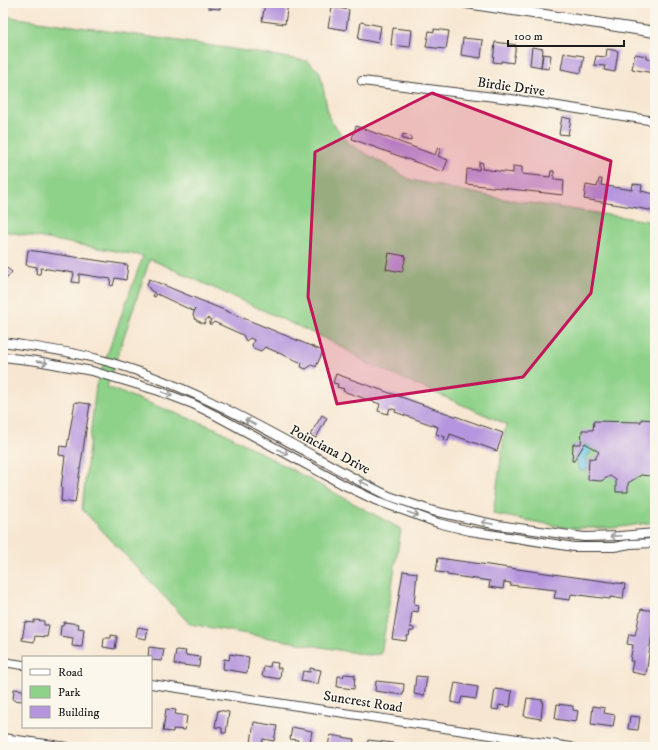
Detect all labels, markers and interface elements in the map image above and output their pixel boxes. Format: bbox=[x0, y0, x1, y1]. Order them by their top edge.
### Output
scale bar bbox=[508, 22, 624, 48]
text: 100 m bbox=[514, 29, 543, 44]
street label: Birdie Drive bbox=[476, 73, 546, 101]
one-way arrow bbox=[35, 358, 48, 366]
one-way arrow bbox=[161, 391, 173, 399]
one-way arrow bbox=[244, 417, 256, 425]
street label: Poinciana Drive bbox=[287, 421, 374, 479]
one-way arrow bbox=[277, 449, 289, 457]
one-way arrow bbox=[358, 479, 370, 487]
one-way arrow bbox=[407, 511, 420, 518]
one-way arrow bbox=[481, 518, 494, 526]
one-way arrow bbox=[610, 533, 623, 540]
legend bbox=[22, 656, 152, 728]
text: Road bbox=[58, 665, 83, 680]
text: Park bbox=[58, 685, 80, 700]
street label: Suncrest Road bbox=[322, 687, 404, 717]
text: Building bbox=[58, 705, 99, 720]

